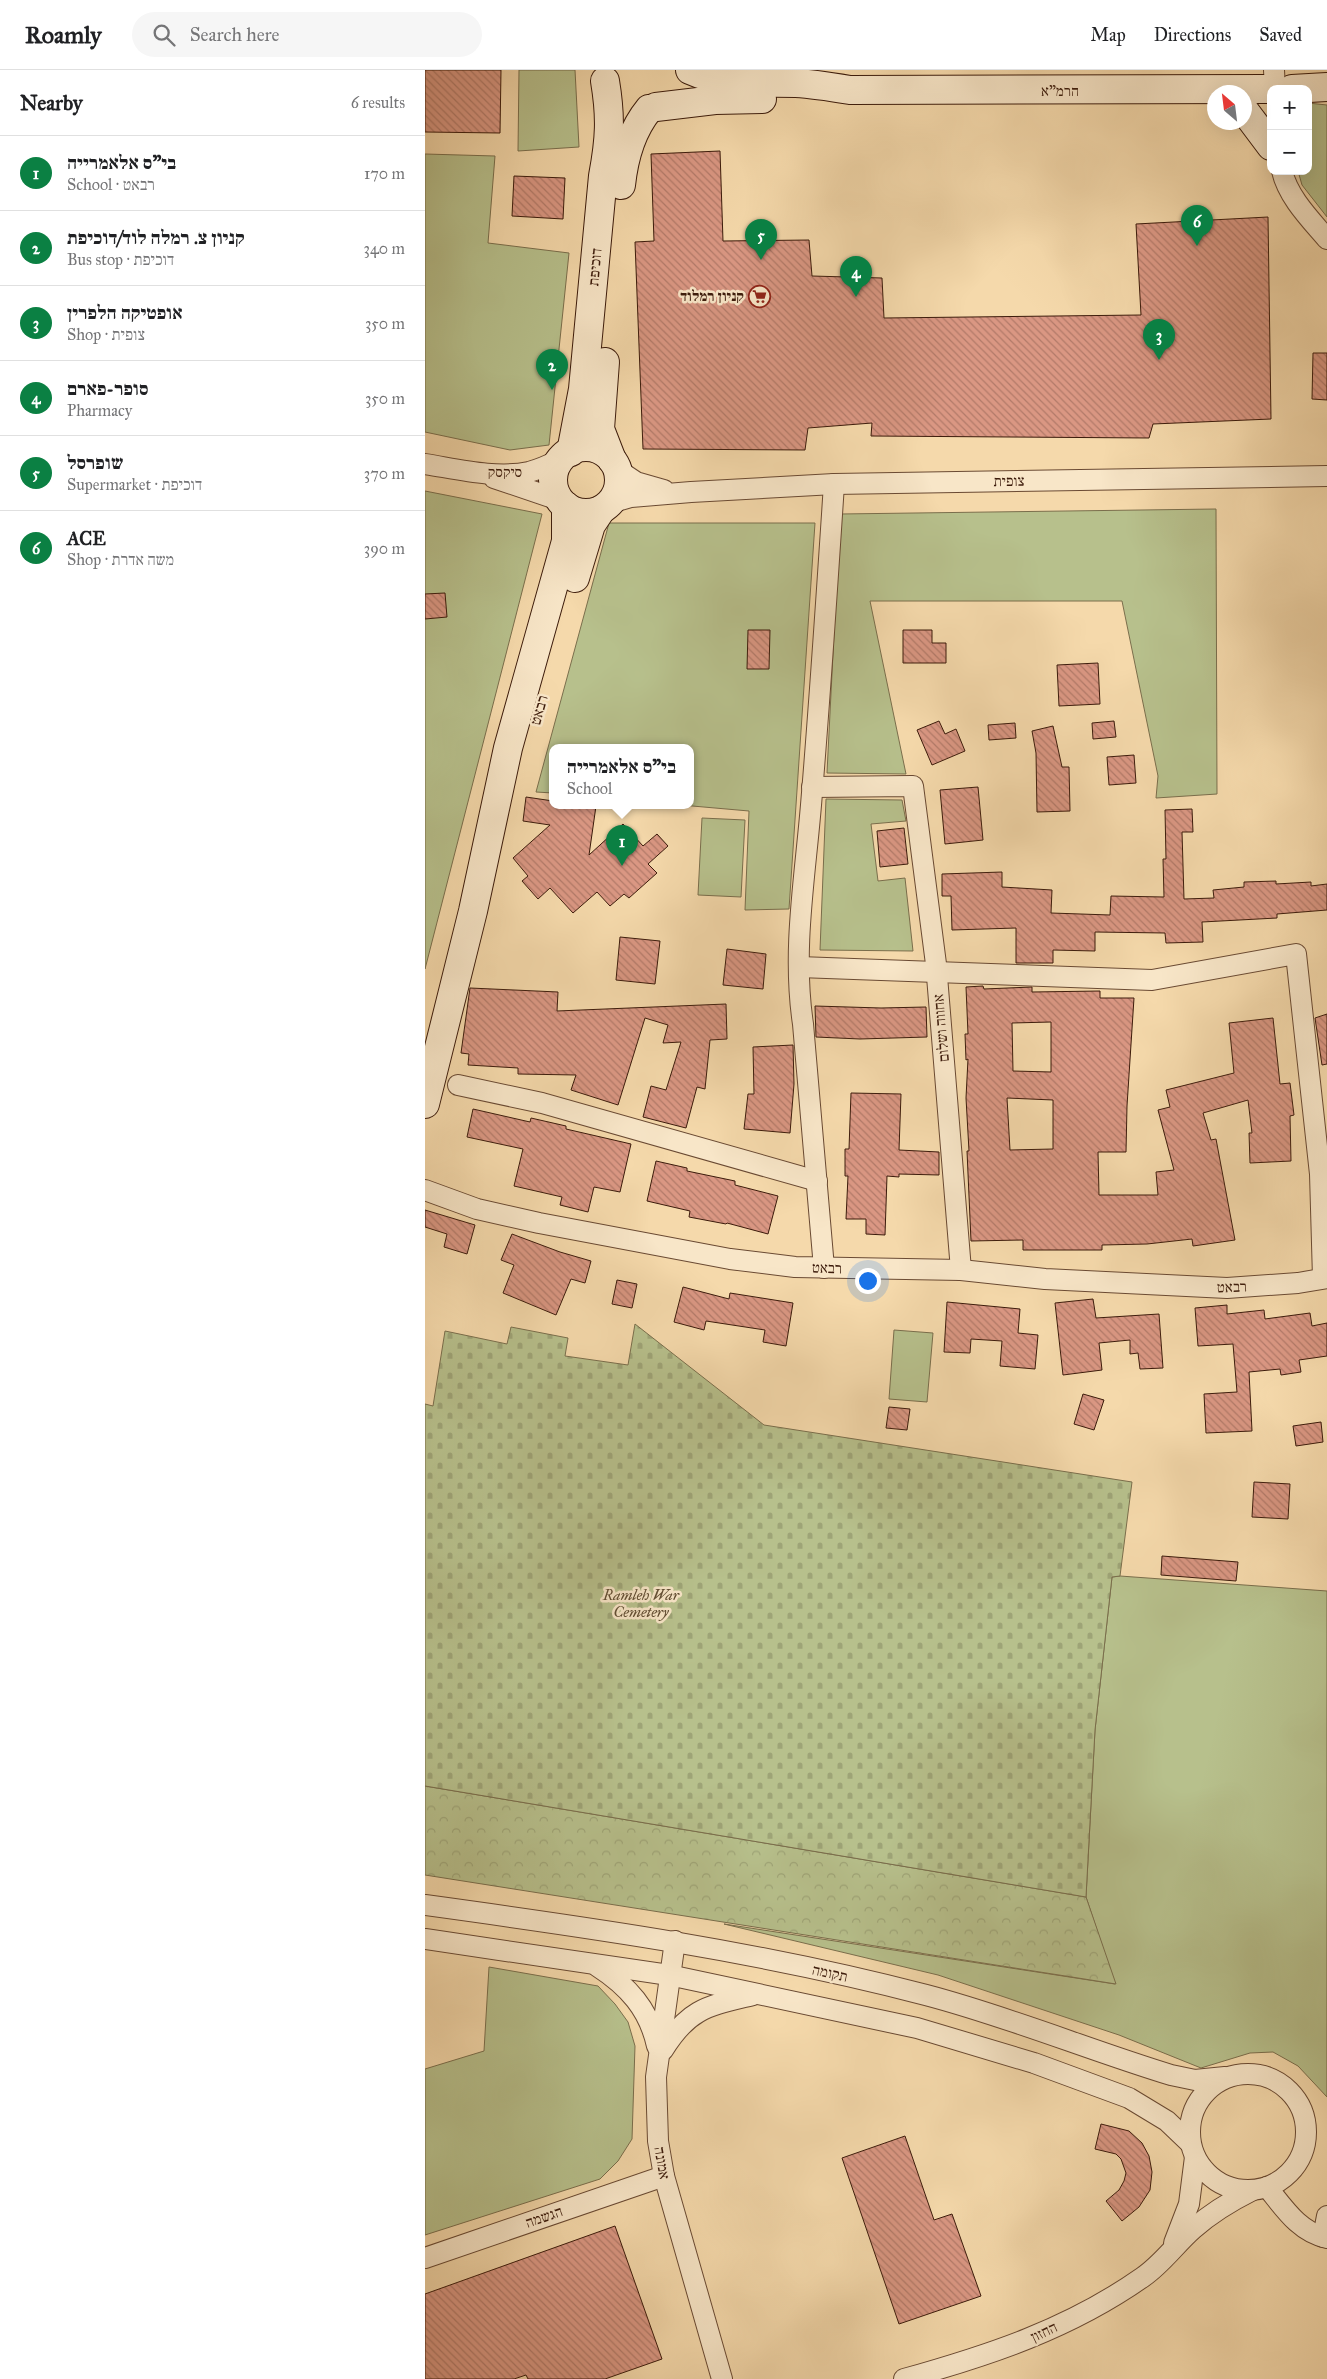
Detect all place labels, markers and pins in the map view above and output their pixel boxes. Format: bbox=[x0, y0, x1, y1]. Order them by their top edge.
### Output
pin: 6 bbox=[1181, 205, 1213, 246]
pin: 5 bbox=[745, 219, 777, 260]
pin: 4 bbox=[840, 256, 872, 297]
supermarket icon: קניון רמלוד bbox=[748, 284, 772, 308]
place label: קניון רמלוד bbox=[680, 287, 744, 305]
pin: 3 bbox=[1143, 319, 1175, 360]
pin: 2 bbox=[536, 349, 568, 390]
pin: 1 bbox=[606, 825, 638, 866]

